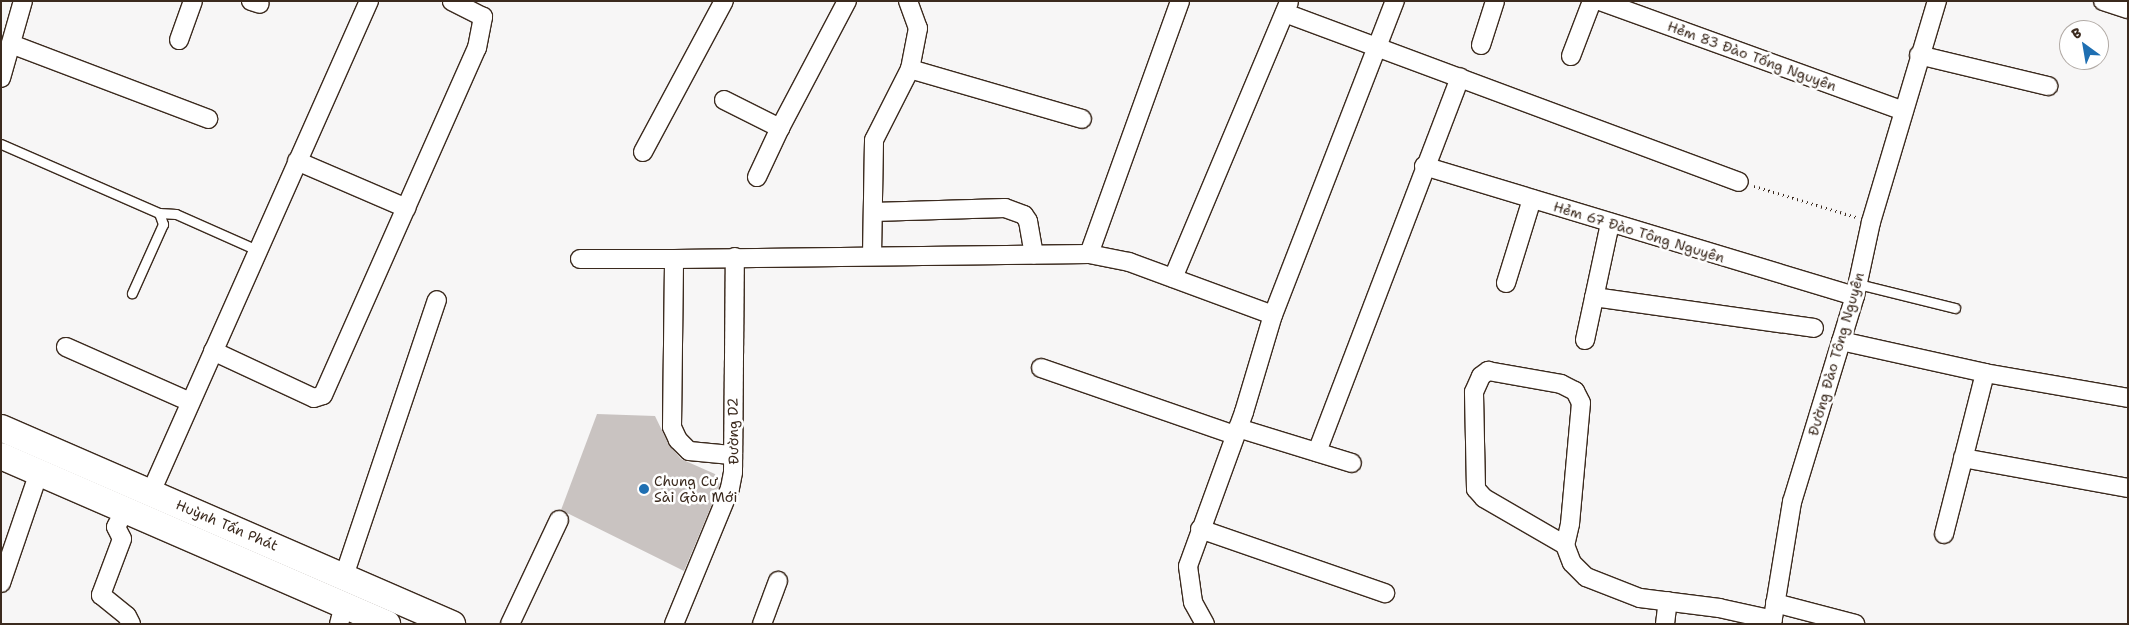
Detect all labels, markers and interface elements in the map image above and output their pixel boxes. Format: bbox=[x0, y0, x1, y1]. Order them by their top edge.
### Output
street label: Hẻm 83 Đào Tống Nguyên bbox=[1665, 18, 1839, 94]
north arrow bbox=[2059, 20, 2109, 70]
text: B bbox=[2068, 23, 2085, 43]
street label: Hẻm 67 Đào Tông Nguyên bbox=[1551, 198, 1727, 266]
street label: Đường Đào Tông Nguyên bbox=[1805, 270, 1867, 438]
street label: Đường D2 bbox=[724, 397, 742, 465]
place label: Chung Cư Sài Gòn Mới bbox=[654, 473, 738, 506]
marker: Chung Cư Sài Gòn Mới bbox=[638, 483, 650, 495]
street label: Huỳnh Tấn Phát bbox=[174, 496, 280, 554]

